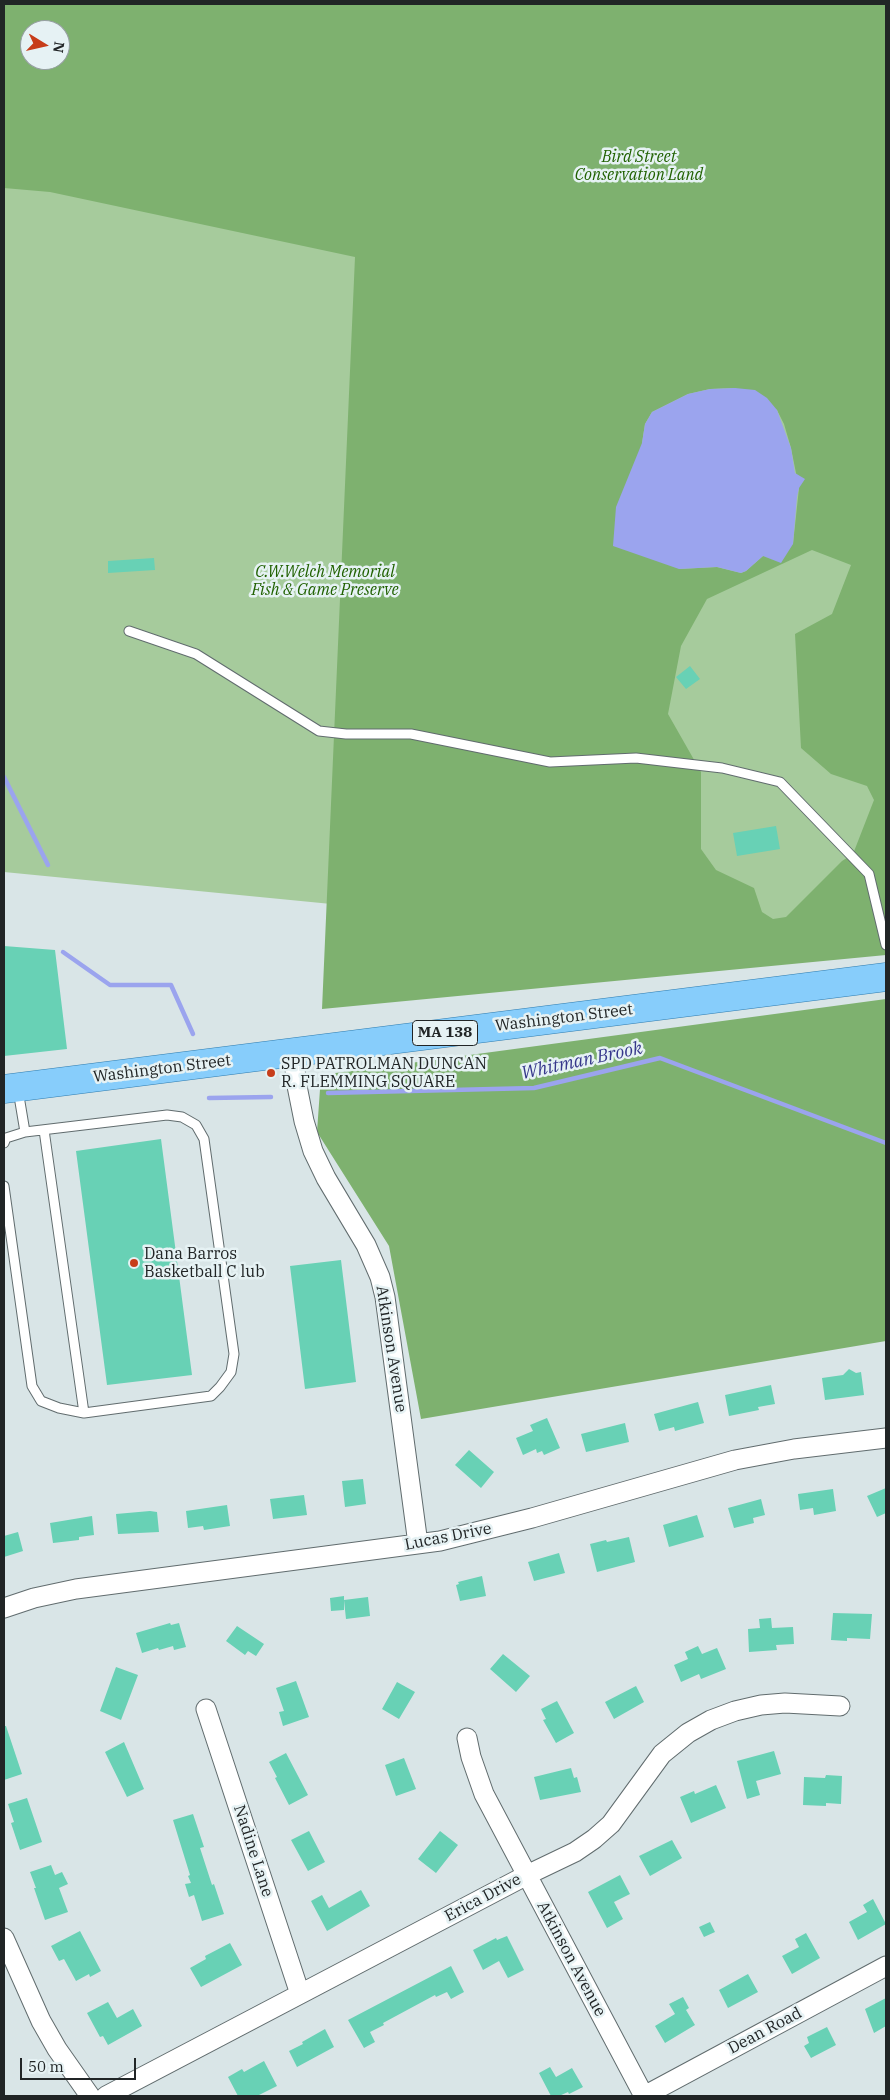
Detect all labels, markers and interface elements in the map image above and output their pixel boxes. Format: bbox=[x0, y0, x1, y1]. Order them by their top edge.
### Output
north arrow bbox=[20, 20, 70, 70]
text: N bbox=[49, 40, 69, 54]
park label: Bird Street Conservation Land bbox=[575, 147, 703, 185]
park label: C.W.Welch Memorial Fish & Game Preserve bbox=[251, 562, 399, 600]
street label: Washington Street bbox=[494, 1000, 634, 1036]
road number: MA 138 bbox=[412, 1020, 478, 1046]
water label: Whitman Brook bbox=[519, 1038, 645, 1084]
street label: Washington Street bbox=[92, 1051, 232, 1087]
place label: SPD PATROLMAN DUNCAN R. FLEMMING SQUARE bbox=[281, 1054, 487, 1092]
marker: SPD PATROLMAN DUNCAN R. FLEMMING SQUARE bbox=[265, 1067, 277, 1079]
place label: Dana Barros Basketball C lub bbox=[144, 1244, 265, 1282]
marker: Dana Barros Basketball C lub bbox=[128, 1257, 140, 1269]
street label: Atkinson Avenue bbox=[372, 1284, 410, 1414]
street label: Lucas Drive bbox=[403, 1519, 493, 1555]
street label: Nadine Lane bbox=[229, 1803, 277, 1899]
street label: Erica Drive bbox=[442, 1870, 524, 1926]
street label: Atkinson Avenue bbox=[532, 1898, 610, 2020]
street label: Dean Road bbox=[725, 2004, 805, 2058]
scale bar bbox=[22, 2048, 139, 2080]
text: 50 m bbox=[28, 2057, 64, 2076]

